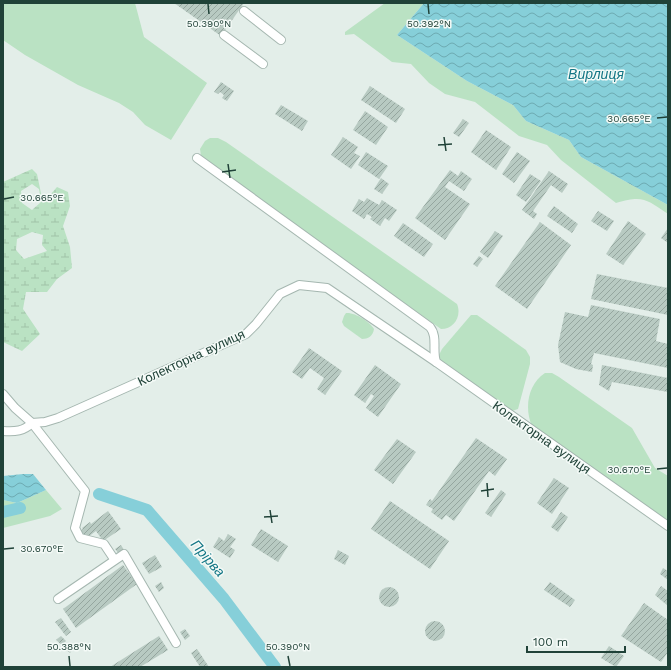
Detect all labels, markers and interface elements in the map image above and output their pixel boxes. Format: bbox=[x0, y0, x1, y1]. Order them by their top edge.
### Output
text: 50.390°N bbox=[187, 18, 231, 29]
text: 50.392°N bbox=[407, 18, 451, 29]
water label: Вирлиця bbox=[568, 66, 624, 82]
text: 30.665°E bbox=[607, 113, 651, 124]
text: 30.665°E bbox=[20, 192, 64, 203]
street label: Колекторна вулиця bbox=[135, 326, 247, 389]
street label: Колекторна вулиця bbox=[490, 398, 594, 477]
text: 30.670°E bbox=[608, 464, 650, 475]
water label: Прірва bbox=[188, 536, 228, 580]
text: 30.670°E bbox=[21, 543, 63, 554]
scale bar bbox=[527, 628, 625, 654]
text: 100 m bbox=[533, 635, 568, 649]
text: 50.388°N bbox=[47, 641, 91, 652]
text: 50.390°N bbox=[266, 641, 310, 652]

